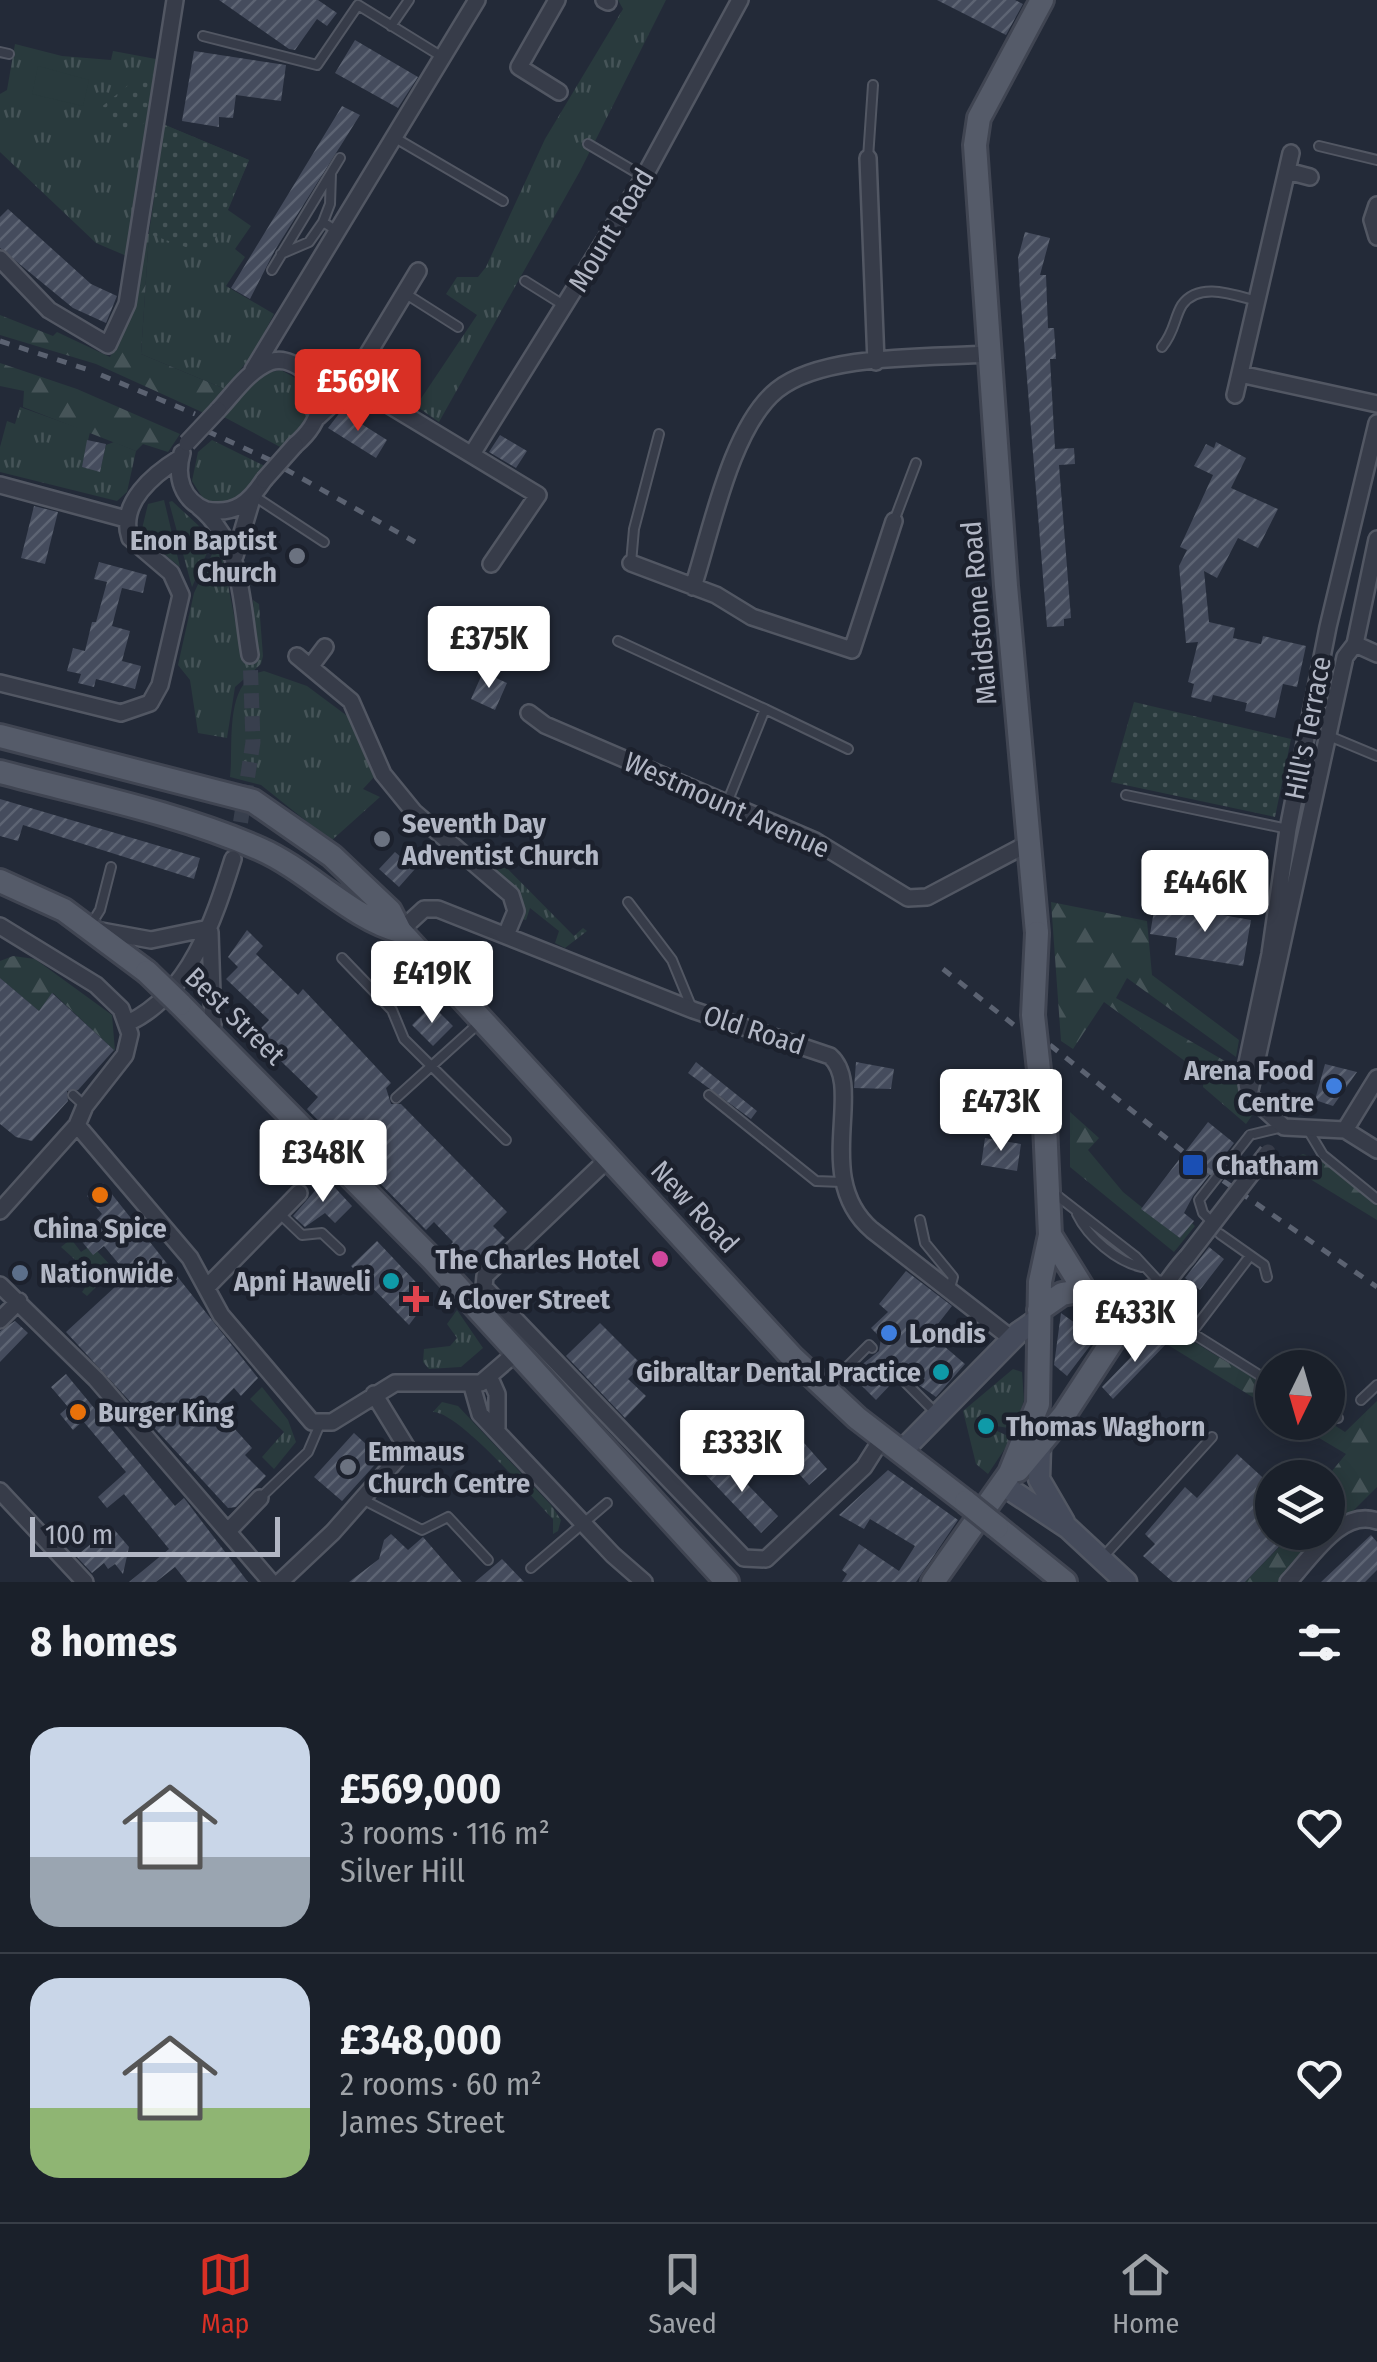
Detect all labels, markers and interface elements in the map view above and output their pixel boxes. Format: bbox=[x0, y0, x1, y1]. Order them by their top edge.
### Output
street label: Mount Road bbox=[561, 162, 661, 298]
pin: £569K bbox=[288, 349, 428, 434]
text: £569K bbox=[317, 362, 399, 400]
street label: Maidstone Road bbox=[955, 520, 1003, 706]
place label: Enon Baptist Church bbox=[130, 524, 278, 589]
marker: Enon Baptist Church bbox=[286, 545, 308, 567]
pin: £375K bbox=[419, 606, 559, 691]
text: £375K bbox=[450, 619, 528, 657]
street label: Hill's Terrace bbox=[1278, 654, 1338, 802]
street label: Westmount Avenue bbox=[619, 745, 835, 865]
place label: Seventh Day Adventist Church bbox=[401, 807, 599, 872]
marker: Seventh Day Adventist Church bbox=[371, 828, 393, 850]
pin: £446K bbox=[1135, 850, 1275, 935]
text: £446K bbox=[1163, 863, 1247, 901]
pin: £419K bbox=[362, 941, 502, 1026]
text: £419K bbox=[393, 954, 471, 992]
street label: Best Street bbox=[178, 960, 292, 1072]
street label: Old Road bbox=[699, 998, 809, 1062]
place label: Arena Food Centre bbox=[1183, 1054, 1314, 1119]
pin: £473K bbox=[931, 1069, 1071, 1154]
marker: Arena Food Centre bbox=[1323, 1075, 1345, 1097]
text: £473K bbox=[962, 1082, 1040, 1120]
pin: £348K bbox=[253, 1120, 393, 1205]
text: £348K bbox=[282, 1133, 364, 1171]
place label: Chatham bbox=[1216, 1149, 1319, 1182]
marker: Chatham bbox=[1180, 1152, 1206, 1178]
street label: New Road bbox=[644, 1154, 746, 1260]
marker: China Spice bbox=[89, 1184, 111, 1206]
place label: China Spice bbox=[33, 1212, 167, 1245]
place label: The Charles Hotel bbox=[436, 1243, 640, 1276]
marker: The Charles Hotel bbox=[649, 1248, 671, 1270]
place label: Nationwide bbox=[40, 1257, 173, 1290]
marker: Nationwide bbox=[9, 1262, 31, 1284]
place label: Apni Haweli bbox=[233, 1265, 371, 1298]
marker: Apni Haweli bbox=[380, 1270, 402, 1292]
pin: £433K bbox=[1065, 1280, 1205, 1365]
place label: 4 Clover Street bbox=[438, 1283, 611, 1316]
marker: 4 Clover Street bbox=[403, 1286, 429, 1312]
text: £433K bbox=[1095, 1293, 1175, 1331]
place label: Londis bbox=[909, 1317, 986, 1350]
marker: Londis bbox=[878, 1322, 900, 1344]
north arrow bbox=[1255, 1350, 1345, 1440]
map controls bbox=[1255, 1350, 1345, 1550]
place label: Gibraltar Dental Practice bbox=[636, 1356, 921, 1389]
marker: Gibraltar Dental Practice bbox=[930, 1361, 952, 1383]
place label: Burger King bbox=[98, 1396, 234, 1429]
marker: Burger King bbox=[67, 1401, 89, 1423]
pin: £333K bbox=[672, 1410, 812, 1495]
place label: Thomas Waghorn bbox=[1006, 1410, 1205, 1443]
marker: Thomas Waghorn bbox=[975, 1415, 997, 1437]
text: £333K bbox=[702, 1423, 782, 1461]
place label: Emmaus Church Centre bbox=[368, 1435, 530, 1500]
marker: Emmaus Church Centre bbox=[337, 1456, 359, 1478]
button: layers bbox=[1255, 1460, 1345, 1550]
scale bar bbox=[30, 1512, 280, 1556]
text: 100 m bbox=[45, 1518, 113, 1551]
icon: filters bbox=[1292, 1615, 1347, 1670]
text: 8 homes bbox=[30, 1617, 177, 1667]
text: £569,000 bbox=[340, 1764, 501, 1814]
icon: home bbox=[110, 1767, 230, 1887]
icon: heart bbox=[1292, 1800, 1347, 1855]
text: 3 rooms · 116 m² bbox=[340, 1814, 550, 1852]
text: Silver Hill bbox=[340, 1852, 465, 1890]
text: £348,000 bbox=[340, 2015, 502, 2065]
icon: home bbox=[110, 2018, 230, 2138]
icon: heart bbox=[1292, 2051, 1347, 2106]
text: 2 rooms · 60 m² bbox=[340, 2065, 542, 2103]
text: James Street bbox=[340, 2103, 505, 2141]
tab: Map bbox=[198, 2247, 253, 2340]
tab: Saved bbox=[648, 2247, 717, 2340]
tab: Home bbox=[1112, 2247, 1179, 2340]

